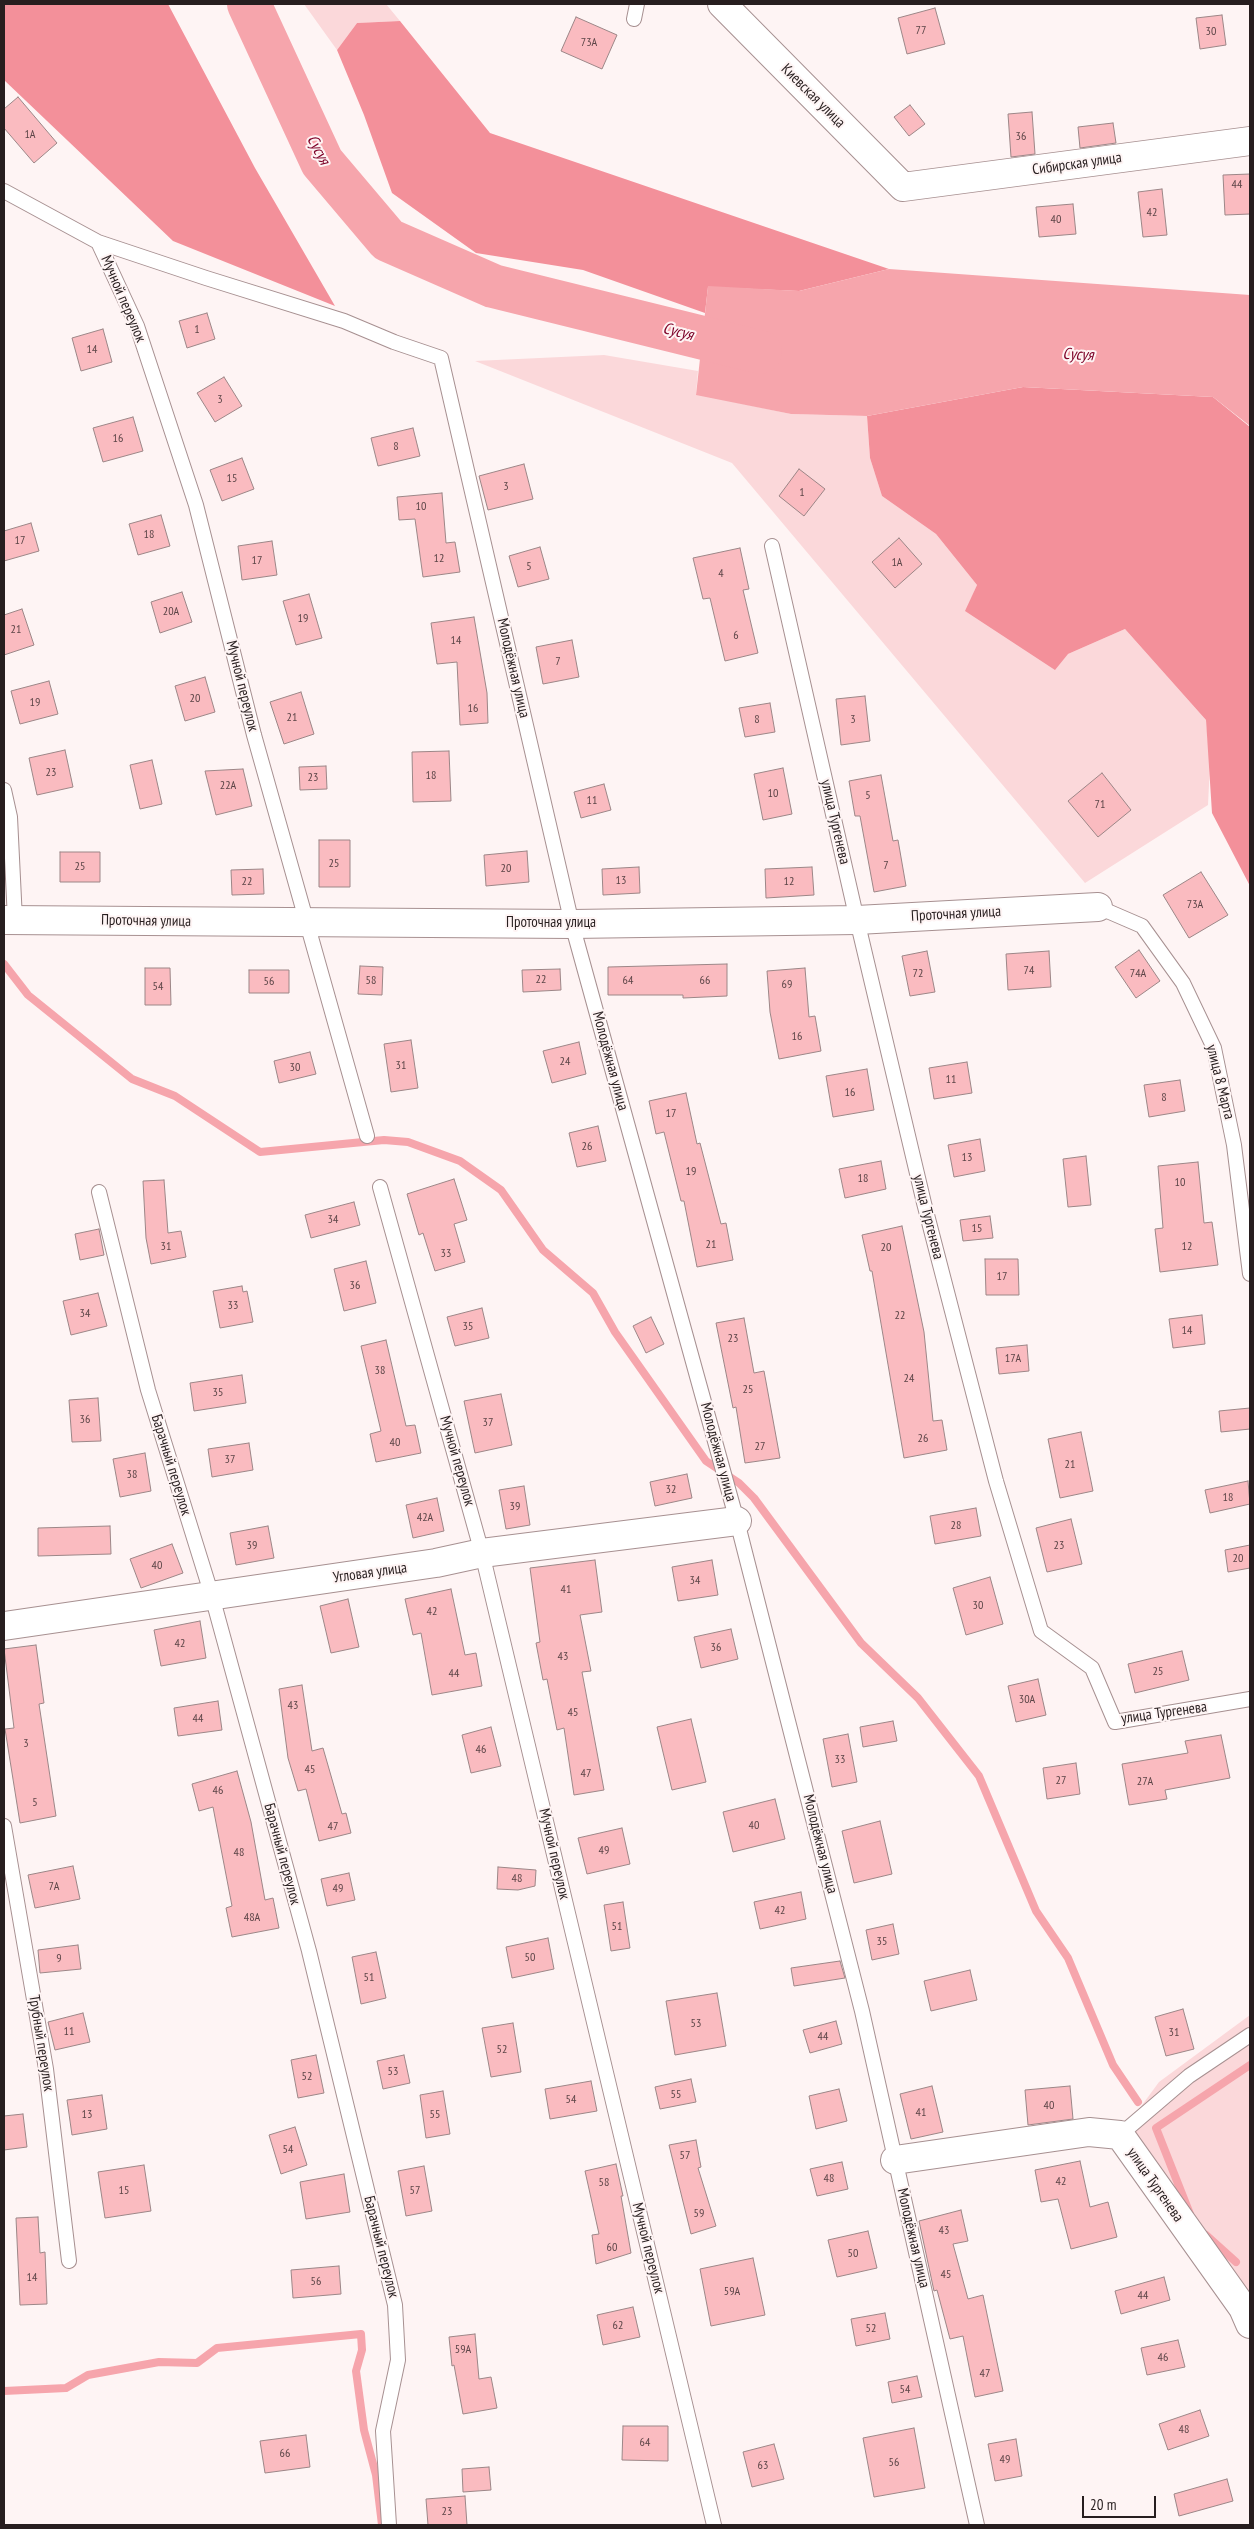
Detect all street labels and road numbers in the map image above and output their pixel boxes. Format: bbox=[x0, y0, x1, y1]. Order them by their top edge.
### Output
street label: Киевская улица bbox=[777, 60, 849, 132]
street label: Сибирская улица bbox=[1031, 149, 1123, 179]
street label: Мучной переулок bbox=[97, 253, 149, 345]
street label: Молодёжная улица bbox=[493, 616, 533, 720]
street label: Мучной переулок bbox=[222, 639, 262, 733]
street label: улица Тургенева bbox=[817, 778, 853, 866]
street label: Проточная улица bbox=[911, 903, 1001, 925]
street label: Проточная улица bbox=[101, 911, 191, 931]
street label: Проточная улица bbox=[506, 914, 596, 932]
street label: Молодёжная улица bbox=[588, 1010, 632, 1112]
street label: улица 8 Марта bbox=[1202, 1043, 1238, 1121]
street label: улица Тургенева bbox=[909, 1173, 947, 1261]
street label: Молодёжная улица bbox=[696, 1401, 740, 1503]
street label: Барачный переулок bbox=[147, 1412, 195, 1518]
street label: Мучной переулок bbox=[436, 1414, 478, 1508]
street label: Угловая улица bbox=[332, 1559, 408, 1587]
street label: улица Тургенева bbox=[1120, 1698, 1208, 1728]
street label: Молодёжная улица bbox=[799, 1793, 841, 1895]
street label: Барачный переулок bbox=[260, 1801, 304, 1907]
street label: Мучной переулок bbox=[535, 1807, 573, 1901]
street label: Трубный переулок bbox=[25, 1994, 57, 2092]
street label: улица Тургенева bbox=[1123, 2144, 1187, 2226]
street label: Молодёжная улица bbox=[893, 2186, 933, 2290]
street label: Барачный переулок bbox=[360, 2194, 402, 2300]
street label: Мучной переулок bbox=[628, 2201, 668, 2295]

